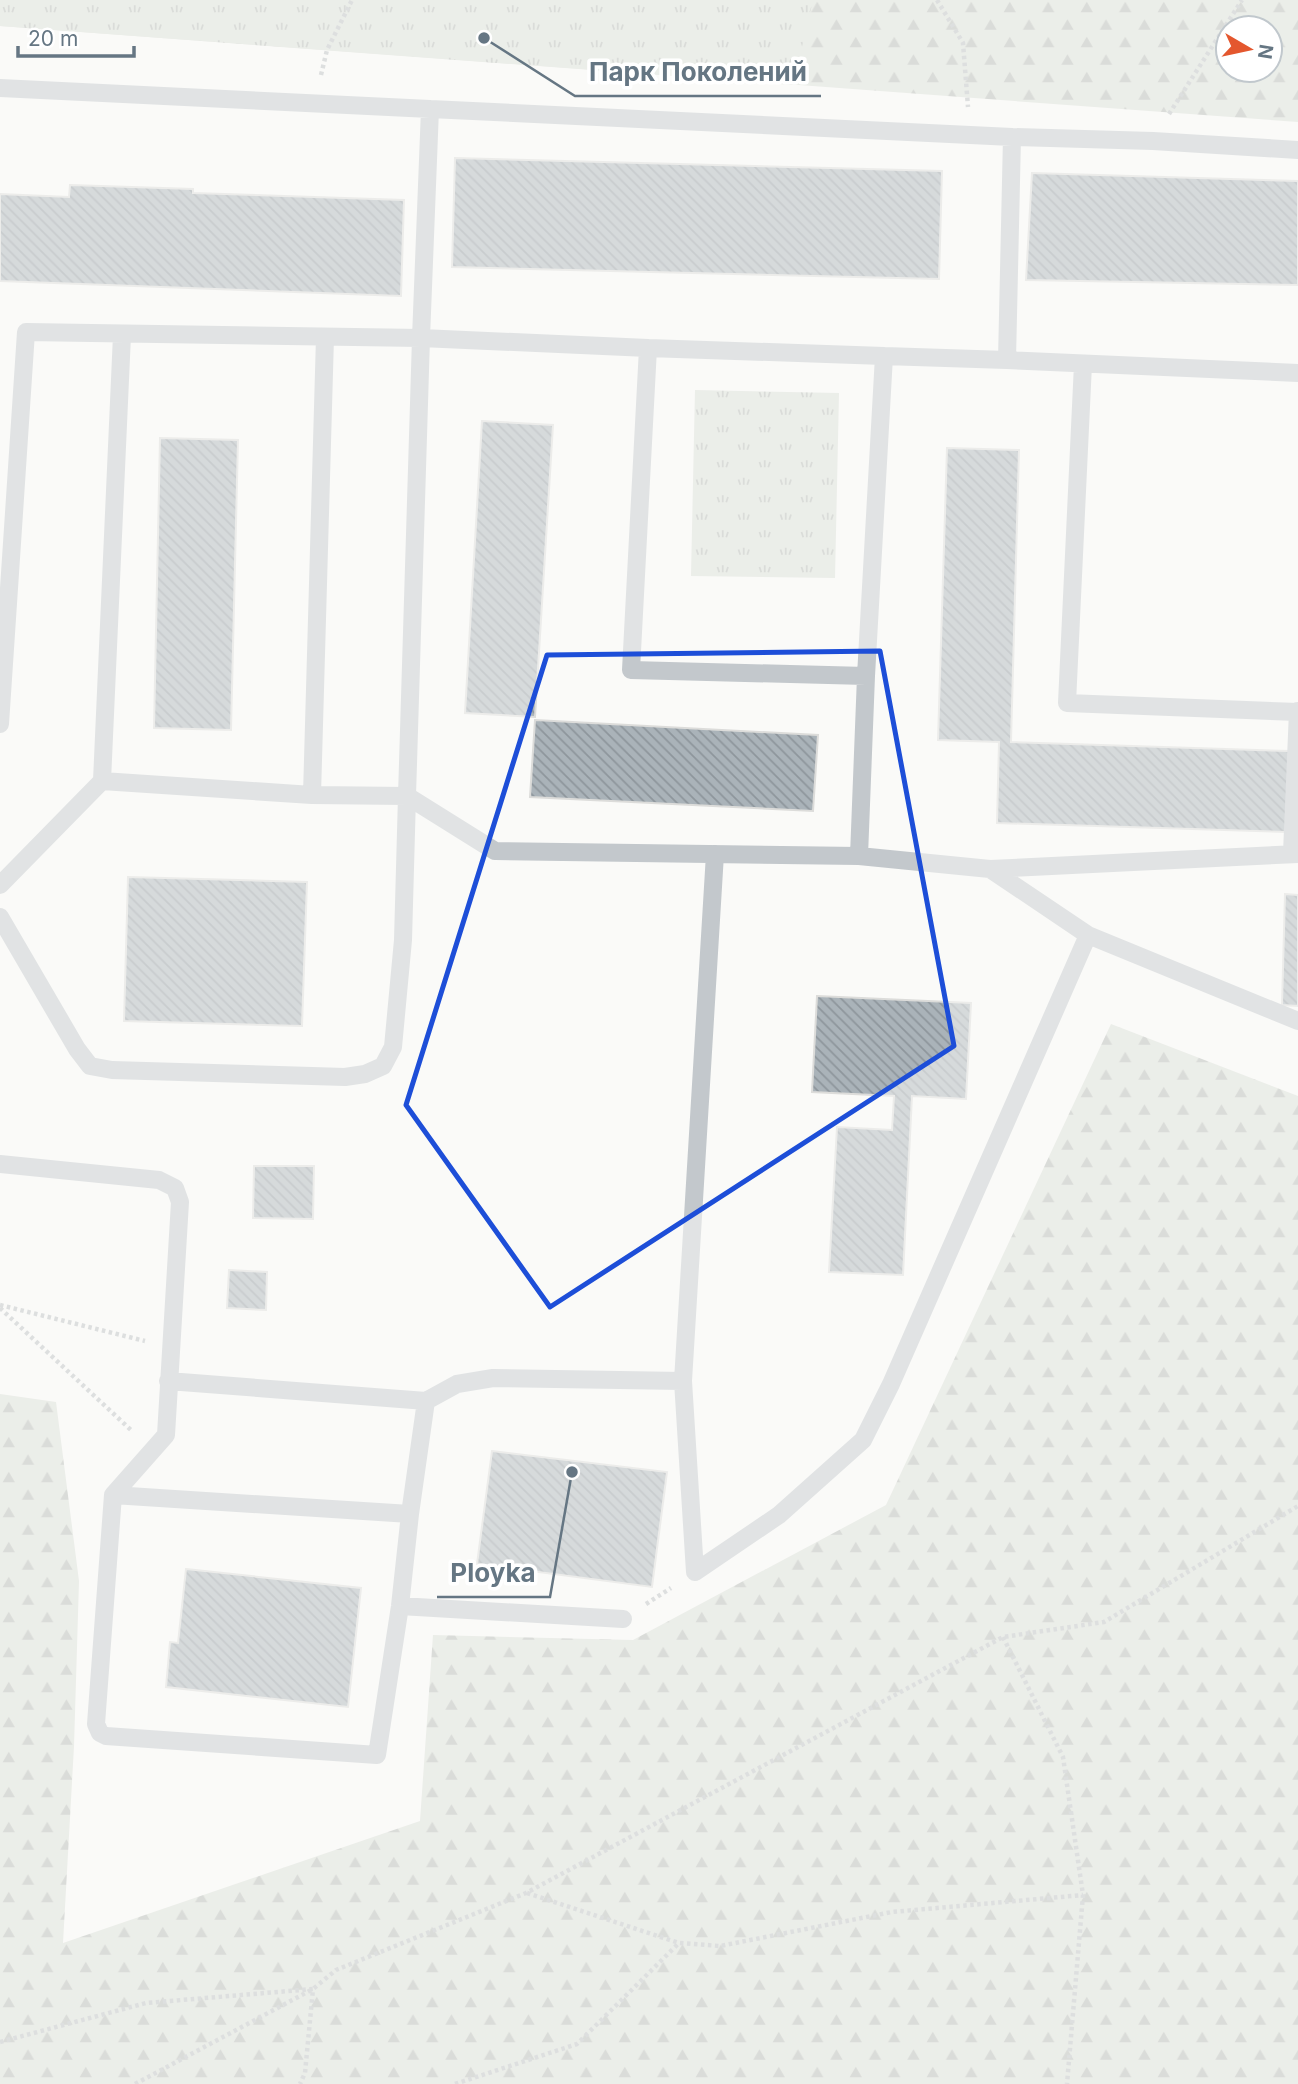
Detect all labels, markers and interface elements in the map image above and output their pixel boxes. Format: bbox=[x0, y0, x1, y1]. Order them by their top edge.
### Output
scale bar bbox=[18, 14, 133, 58]
north arrow bbox=[1214, 14, 1284, 84]
text: 20 m bbox=[28, 26, 78, 51]
text: N bbox=[1253, 43, 1278, 61]
callout: Парк Поколений bbox=[575, 49, 821, 96]
text: Парк Поколений bbox=[589, 56, 807, 87]
callout: Ployka bbox=[437, 1550, 550, 1597]
text: Ployka bbox=[450, 1557, 536, 1588]

